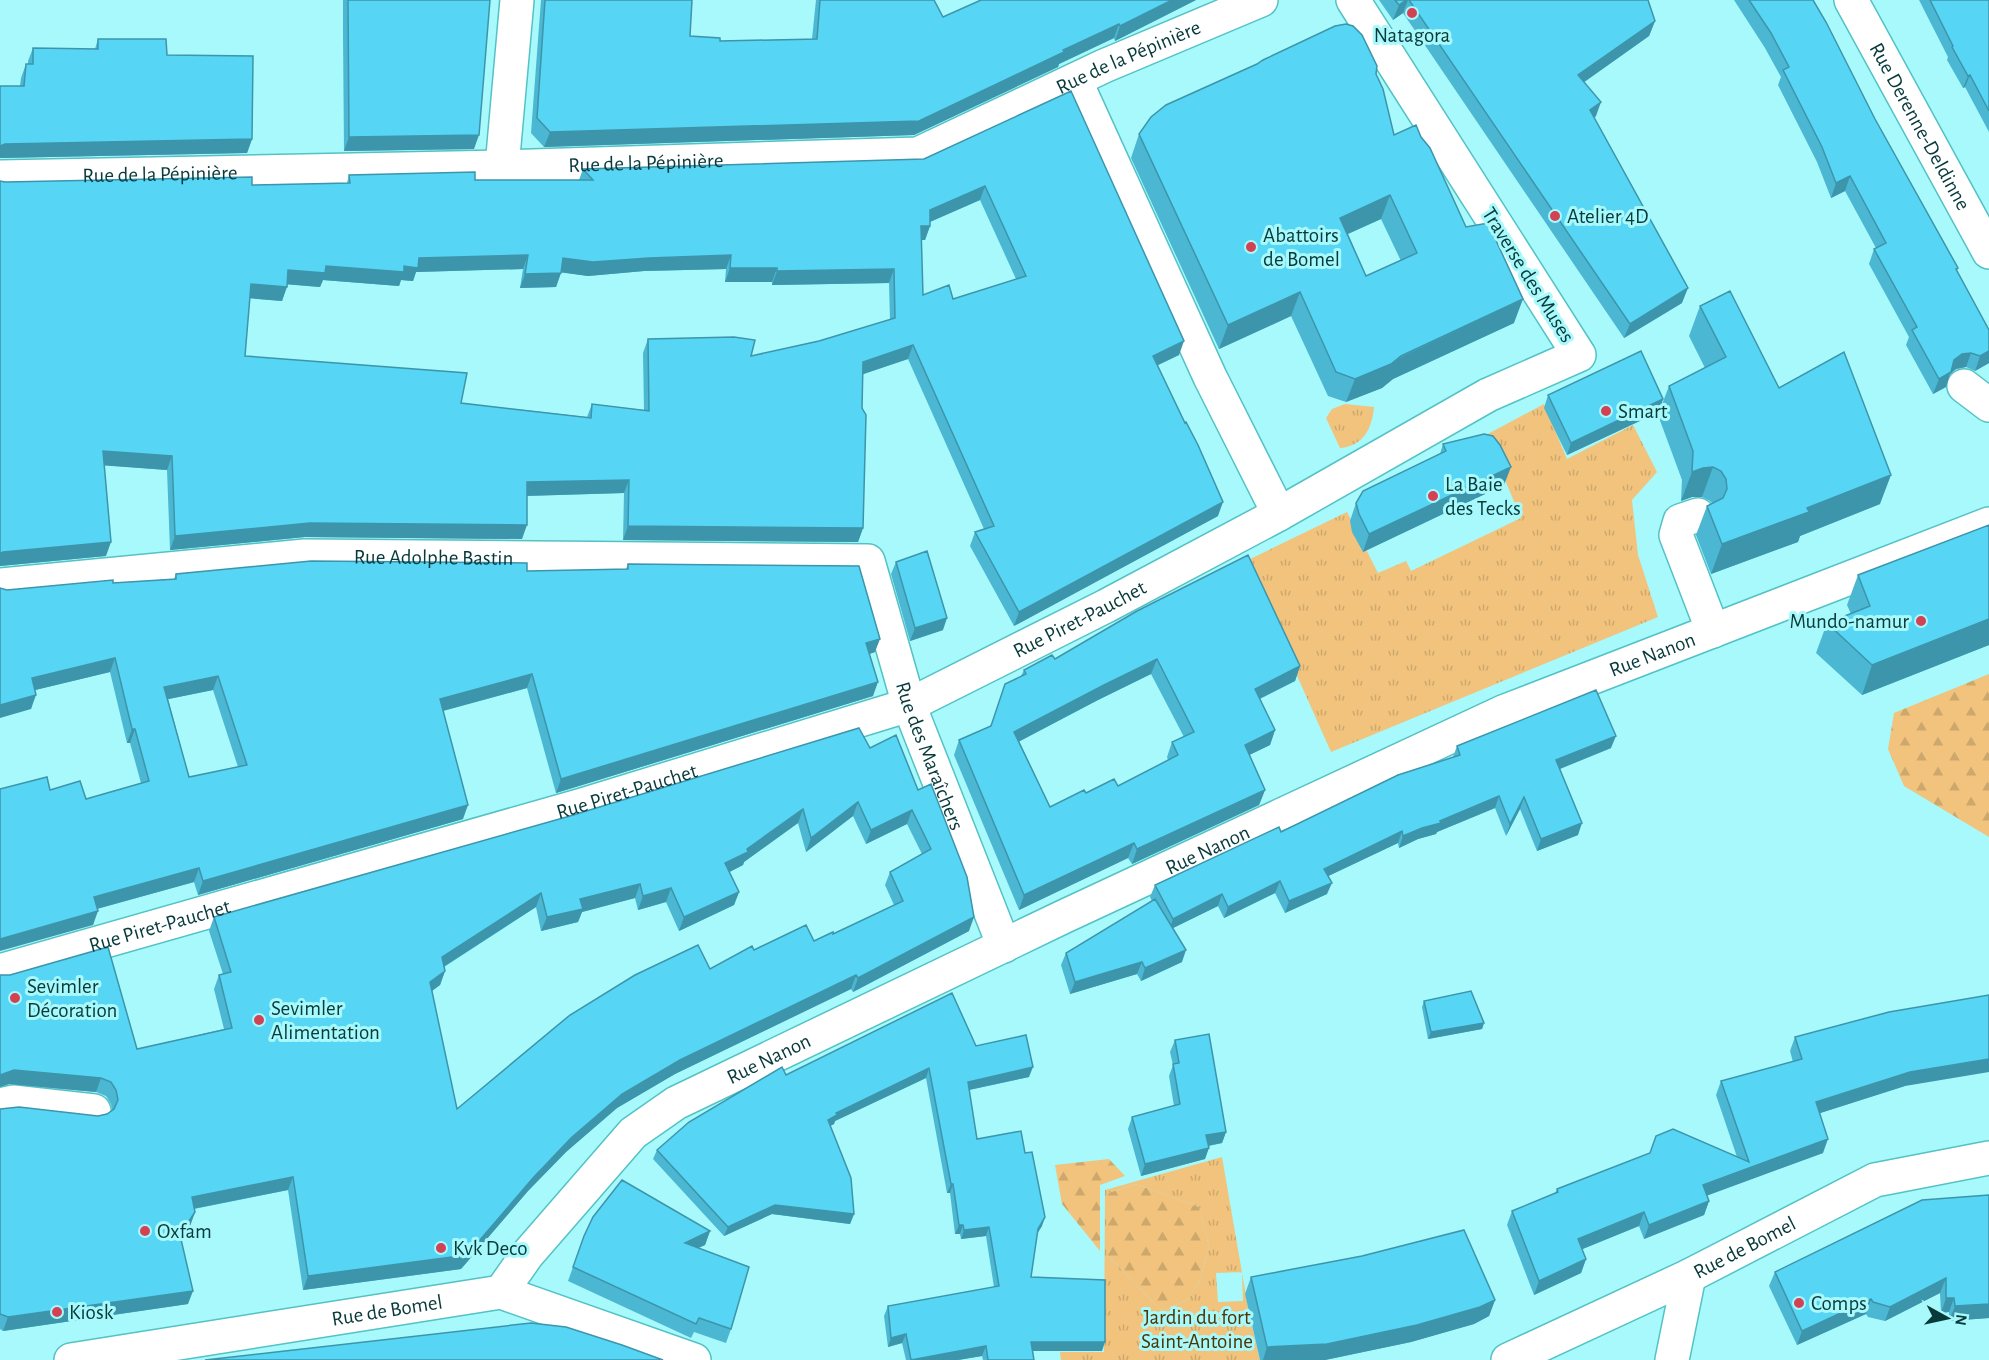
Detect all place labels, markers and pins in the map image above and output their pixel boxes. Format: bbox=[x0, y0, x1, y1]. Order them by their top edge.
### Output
marker: Natagora bbox=[1405, 6, 1419, 20]
place label: Natagora bbox=[1374, 25, 1451, 46]
place label: Atelier 4D bbox=[1567, 206, 1649, 227]
marker: Atelier 4D bbox=[1548, 209, 1562, 223]
place label: Abattoirs de Bomel bbox=[1263, 225, 1340, 270]
marker: Abattoirs de Bomel bbox=[1244, 240, 1258, 254]
place label: Smart bbox=[1618, 401, 1668, 422]
marker: Smart bbox=[1599, 404, 1613, 418]
place label: La Baie des Tecks bbox=[1445, 474, 1521, 519]
marker: La Baie des Tecks bbox=[1426, 489, 1440, 503]
place label: Mundo-namur bbox=[1789, 611, 1909, 632]
marker: Mundo-namur bbox=[1914, 614, 1928, 628]
place label: Sevimler Décoration bbox=[27, 976, 117, 1021]
marker: Sevimler Décoration bbox=[8, 991, 22, 1005]
place label: Sevimler Alimentation bbox=[271, 998, 380, 1043]
marker: Sevimler Alimentation bbox=[252, 1013, 266, 1027]
place label: Oxfam bbox=[157, 1221, 212, 1242]
marker: Oxfam bbox=[138, 1224, 152, 1238]
place label: Kvk Deco bbox=[453, 1238, 528, 1259]
marker: Kvk Deco bbox=[434, 1241, 448, 1255]
place label: Comps bbox=[1811, 1293, 1867, 1314]
marker: Comps bbox=[1792, 1296, 1806, 1310]
place label: Kiosk bbox=[69, 1302, 114, 1323]
marker: Kiosk bbox=[50, 1305, 64, 1319]

